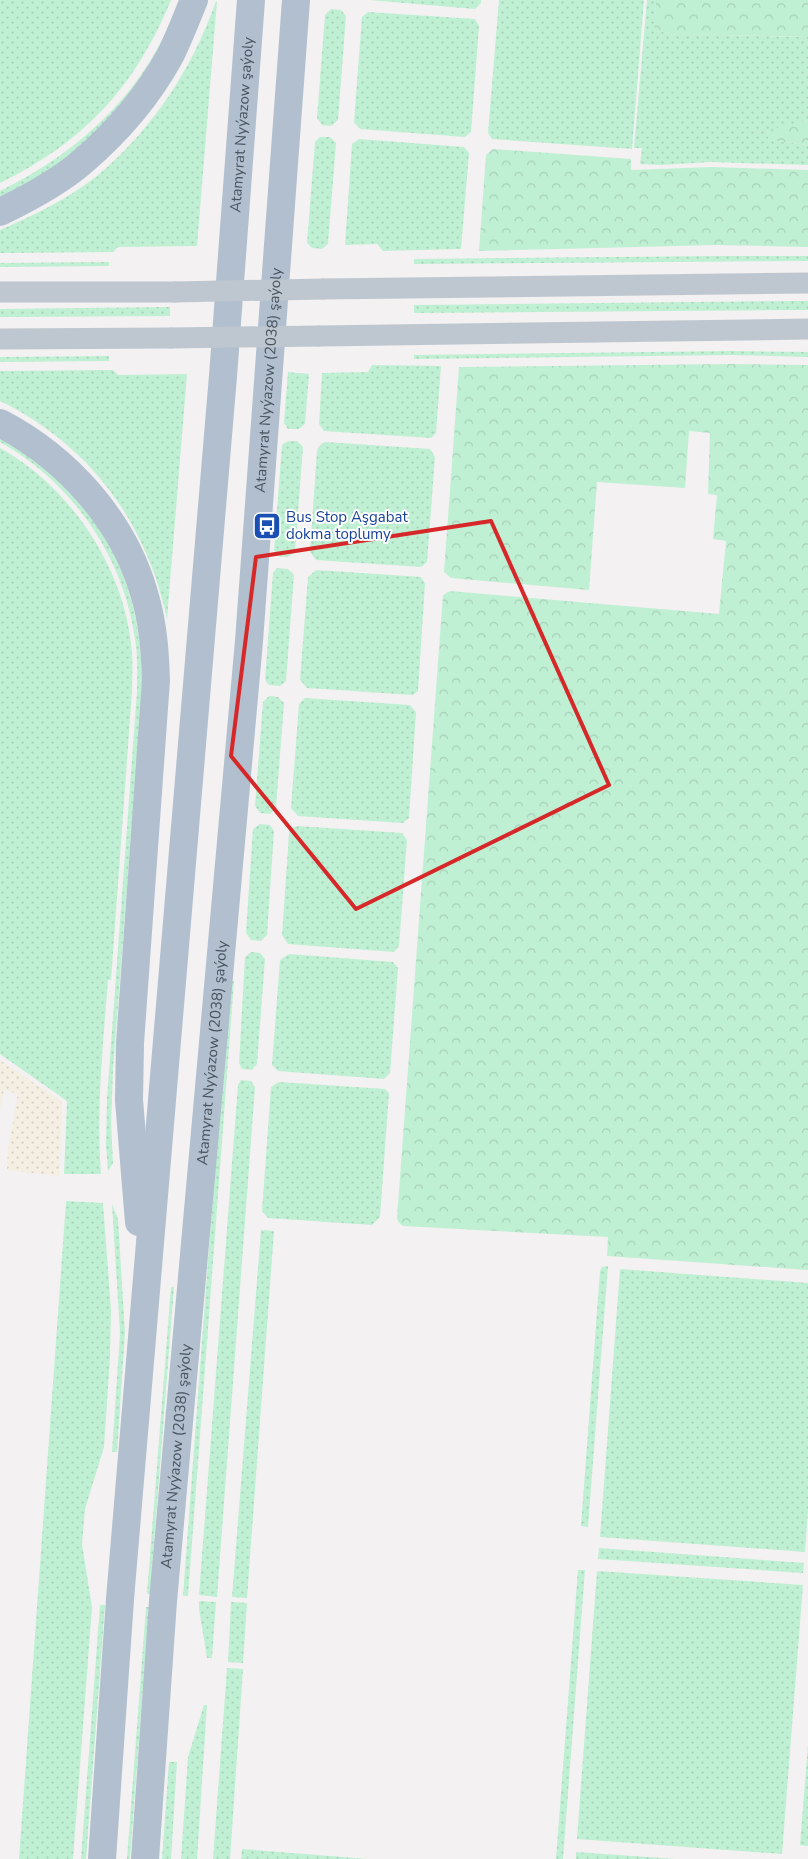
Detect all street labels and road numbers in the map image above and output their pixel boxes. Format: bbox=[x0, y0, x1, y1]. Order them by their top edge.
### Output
street label: Atamyrat Nyýazow şaýoly bbox=[225, 36, 258, 213]
street label: Atamyrat Nyýazow (2038) şaýoly bbox=[250, 267, 286, 493]
street label: Atamyrat Nyýazow (2038) şaýoly bbox=[192, 939, 232, 1166]
street label: Atamyrat Nyýazow (2038) şaýoly bbox=[156, 1343, 196, 1569]

